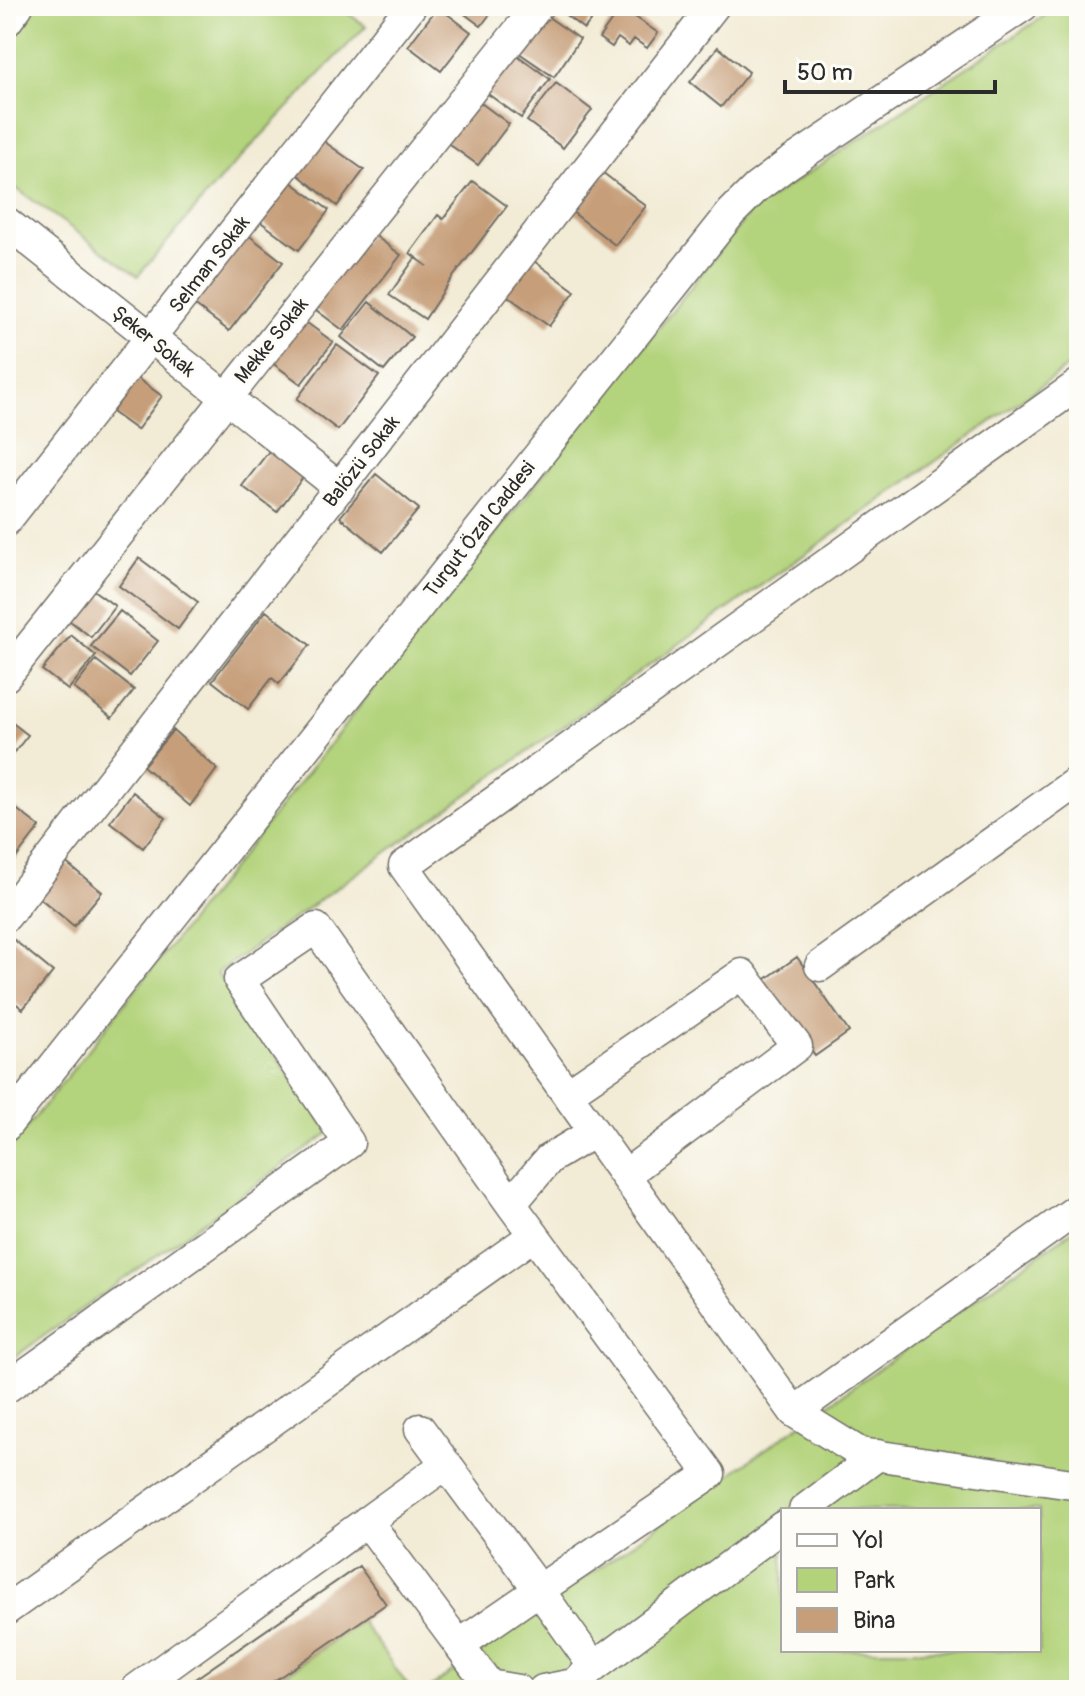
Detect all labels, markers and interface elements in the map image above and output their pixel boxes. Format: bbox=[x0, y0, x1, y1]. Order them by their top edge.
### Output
scale bar bbox=[785, 44, 995, 94]
text: 50 m bbox=[797, 58, 853, 87]
street label: Selman Sokak bbox=[164, 210, 256, 318]
street label: Mekke Sokak bbox=[229, 292, 314, 388]
street label: Şeker Sokak bbox=[107, 300, 201, 383]
street label: Balözü Sokak bbox=[318, 410, 405, 512]
street label: Turgut Özal Caddesi bbox=[418, 456, 540, 603]
legend bbox=[781, 1508, 1041, 1652]
text: Yol bbox=[852, 1526, 883, 1555]
text: Park bbox=[853, 1566, 895, 1595]
text: Bina bbox=[853, 1606, 895, 1635]

